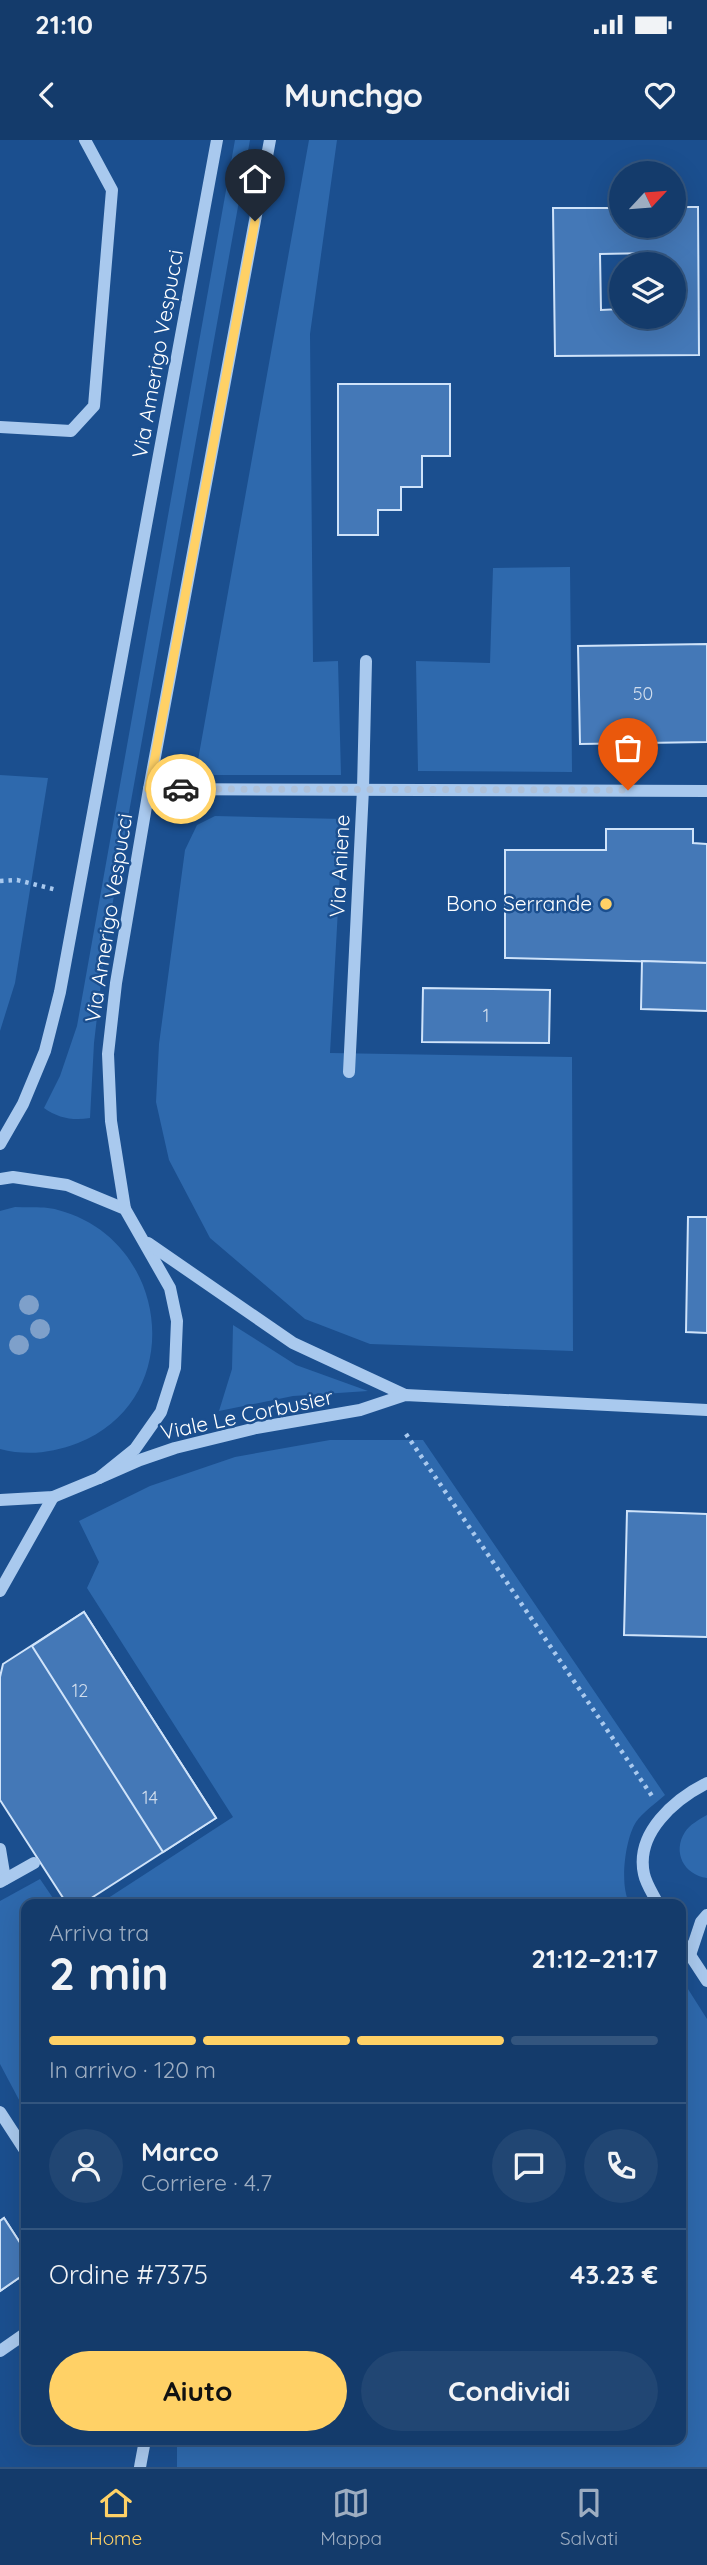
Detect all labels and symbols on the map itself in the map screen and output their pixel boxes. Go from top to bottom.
pin [225,149,285,221]
north arrow [609,161,686,238]
street label: Via Amerigo Vespucci [126,248,188,460]
house number: 50 [633,682,653,705]
pin [598,718,658,790]
courier [146,754,216,824]
street label: Via Amerigo Vespucci [79,811,137,1024]
street label: Via Aniene [323,814,355,918]
place label: Bono Serrande [446,890,592,916]
marker: Bono Serrande [598,896,614,912]
house number: 1 [483,1004,489,1027]
street label: Viale Le Corbusier [158,1383,335,1445]
house number: 12 [72,1679,88,1702]
house number: 14 [142,1786,158,1809]

